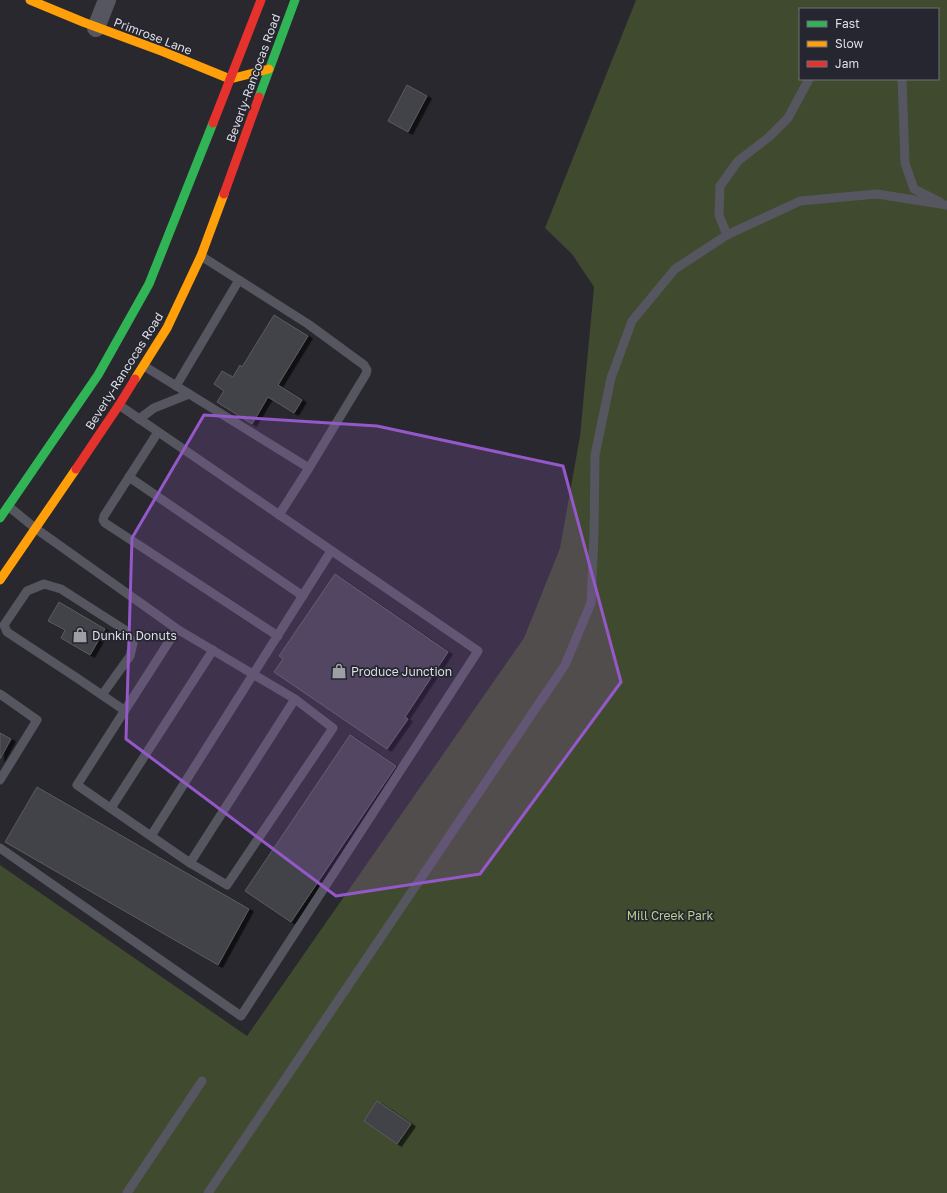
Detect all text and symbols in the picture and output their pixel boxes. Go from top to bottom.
legend [799,8,939,80]
street label: Beverly-Rancocas Road [223,12,283,144]
street label: Primrose Lane [112,14,194,58]
text: Fast [835,16,860,31]
text: Slow [835,36,863,51]
text: Jam [835,56,859,71]
street label: Beverly-Rancocas Road [82,310,166,432]
shop icon: Dunkin Donuts [71,626,89,644]
place label: Dunkin Donuts [92,628,177,643]
shop icon: Produce Junction [330,662,348,680]
place label: Produce Junction [351,664,452,679]
park label: Mill Creek Park [627,908,714,923]

